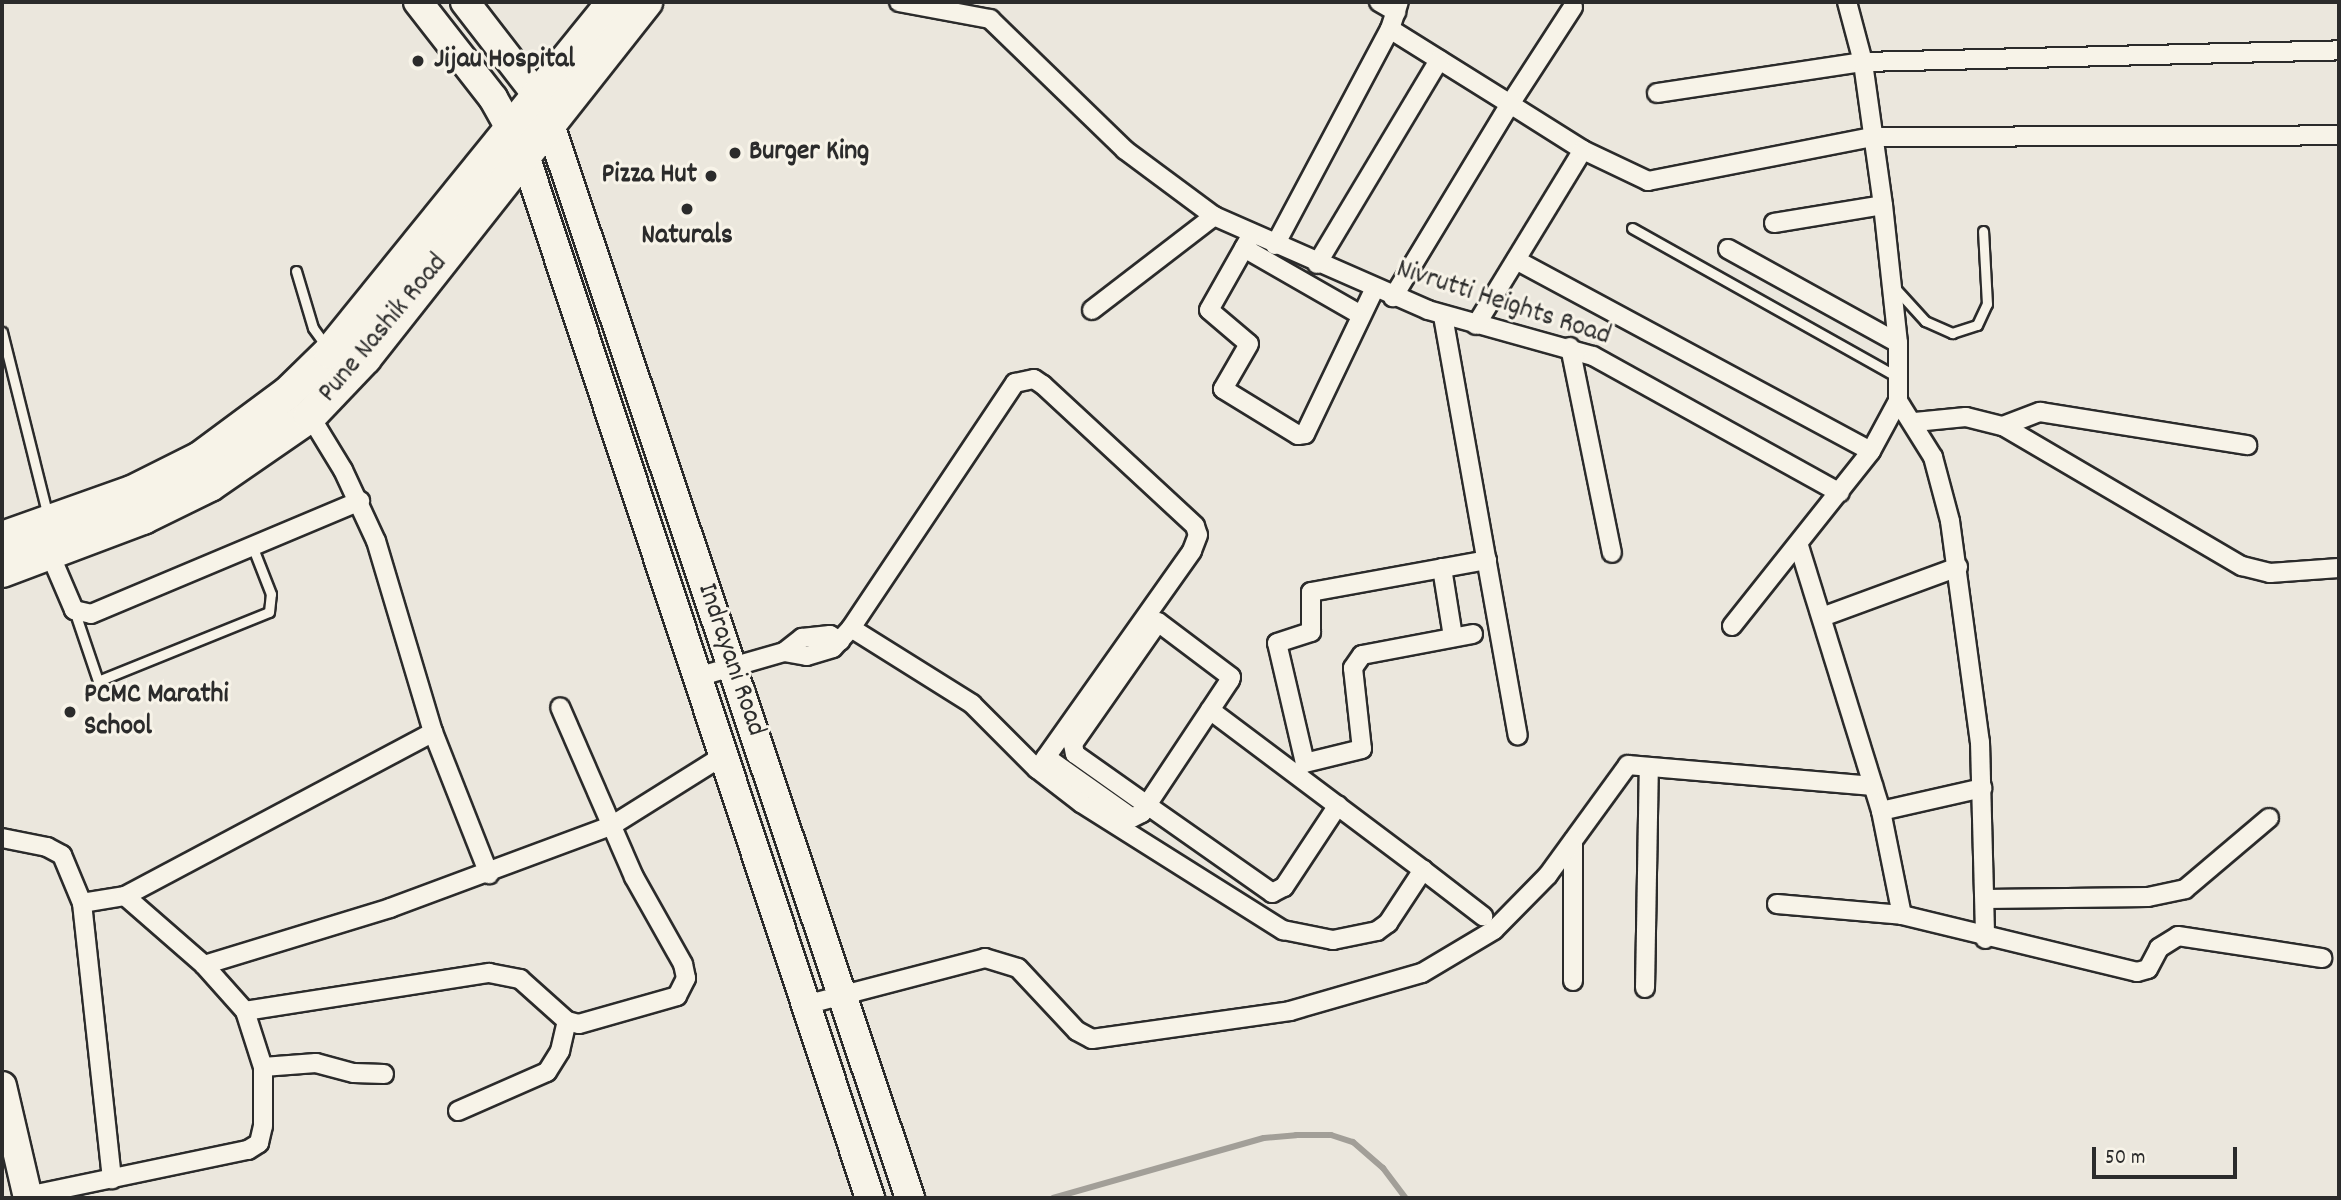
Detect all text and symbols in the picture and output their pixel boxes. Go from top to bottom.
place label: Jijau Hospital [434,44,575,78]
marker: Jijau Hospital [408,51,428,71]
place label: Burger King [749,136,869,170]
marker: Burger King [727,145,743,161]
place label: Pizza Hut [602,159,697,193]
marker: Pizza Hut [703,168,719,184]
marker: Naturals [679,201,695,217]
place label: Naturals [641,220,733,254]
street label: Pune Nashik Road [312,248,456,410]
street label: Nivrutti Heights Road [1392,254,1614,354]
street label: Indrayani Road [688,579,772,741]
place label: PCMC Marathi School [84,679,229,745]
marker: PCMC Marathi School [62,704,78,720]
scale bar [2096,1134,2241,1178]
text: 50 m [2105,1144,2145,1174]

